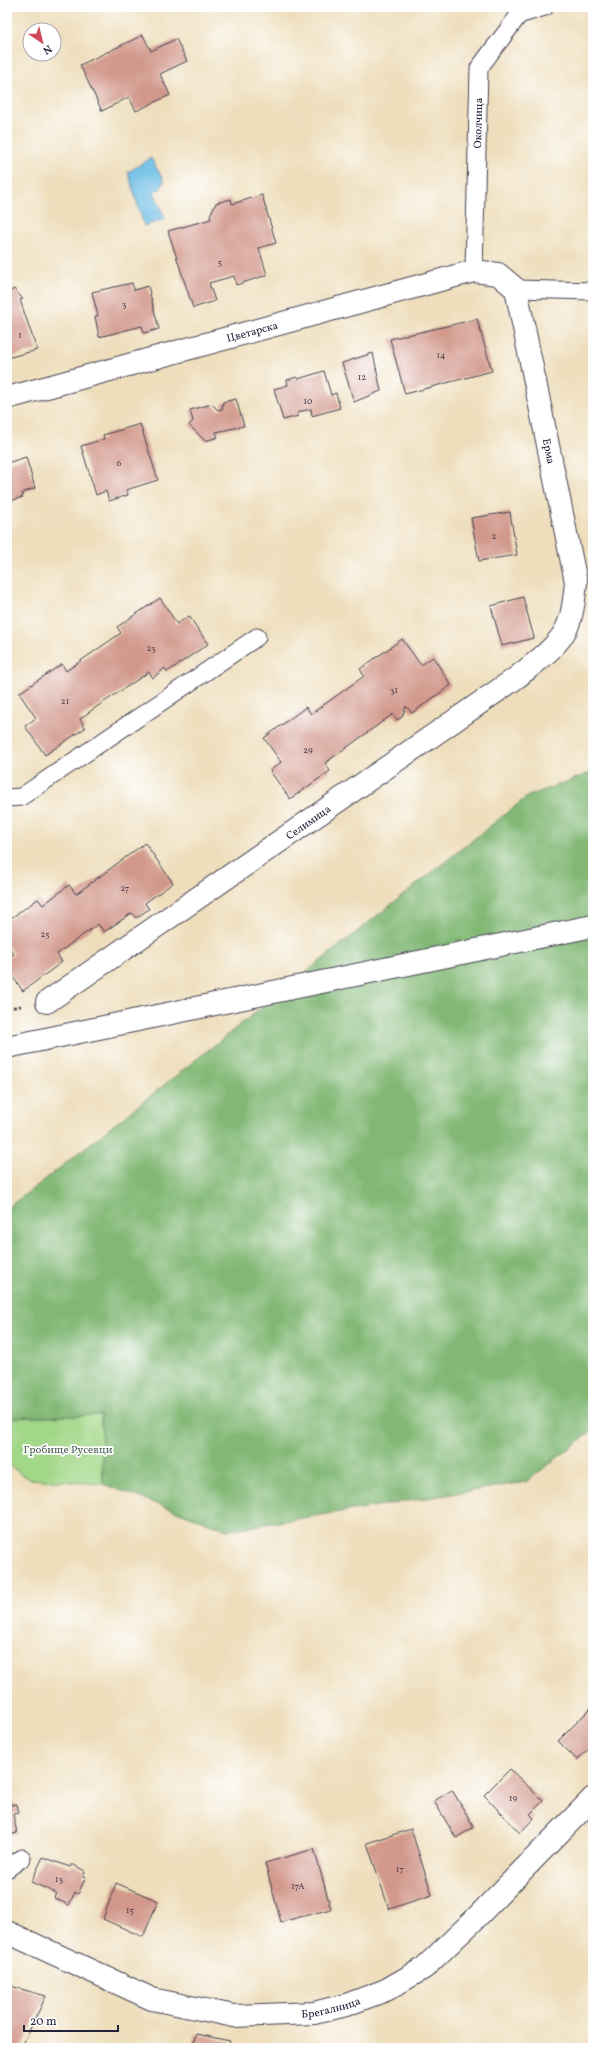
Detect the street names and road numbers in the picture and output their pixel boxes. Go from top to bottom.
street label: Околчица [471,97,487,149]
street label: Цветарска [225,319,280,347]
street label: Ерма [538,437,558,466]
street label: Селимица [283,802,335,844]
street label: Брегалница [301,1994,363,2022]

